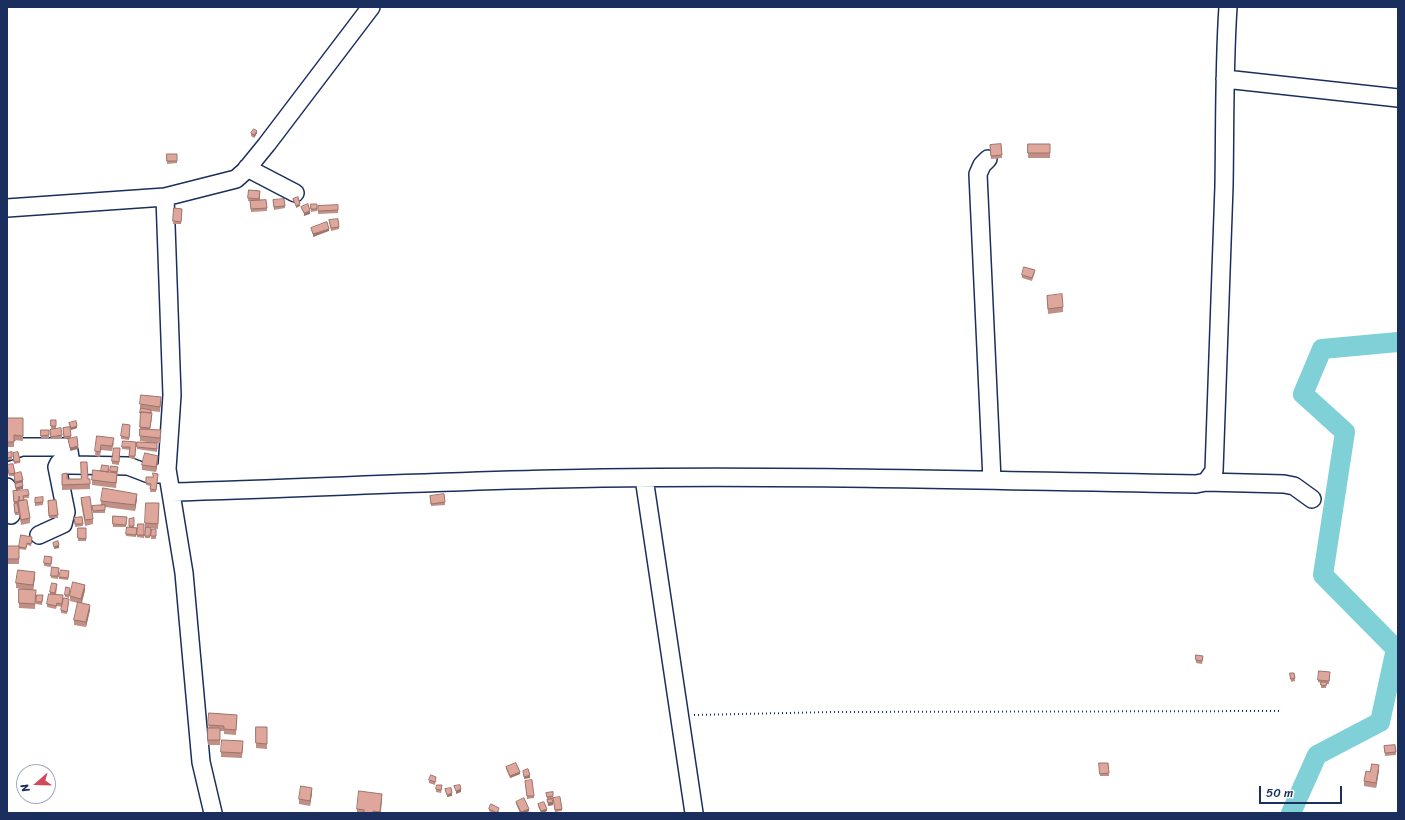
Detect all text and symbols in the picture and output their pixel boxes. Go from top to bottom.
north arrow [16,764,56,804]
scale bar [1261,778,1344,804]
text: N [15,781,35,795]
text: 50 m [1266,782,1293,804]

